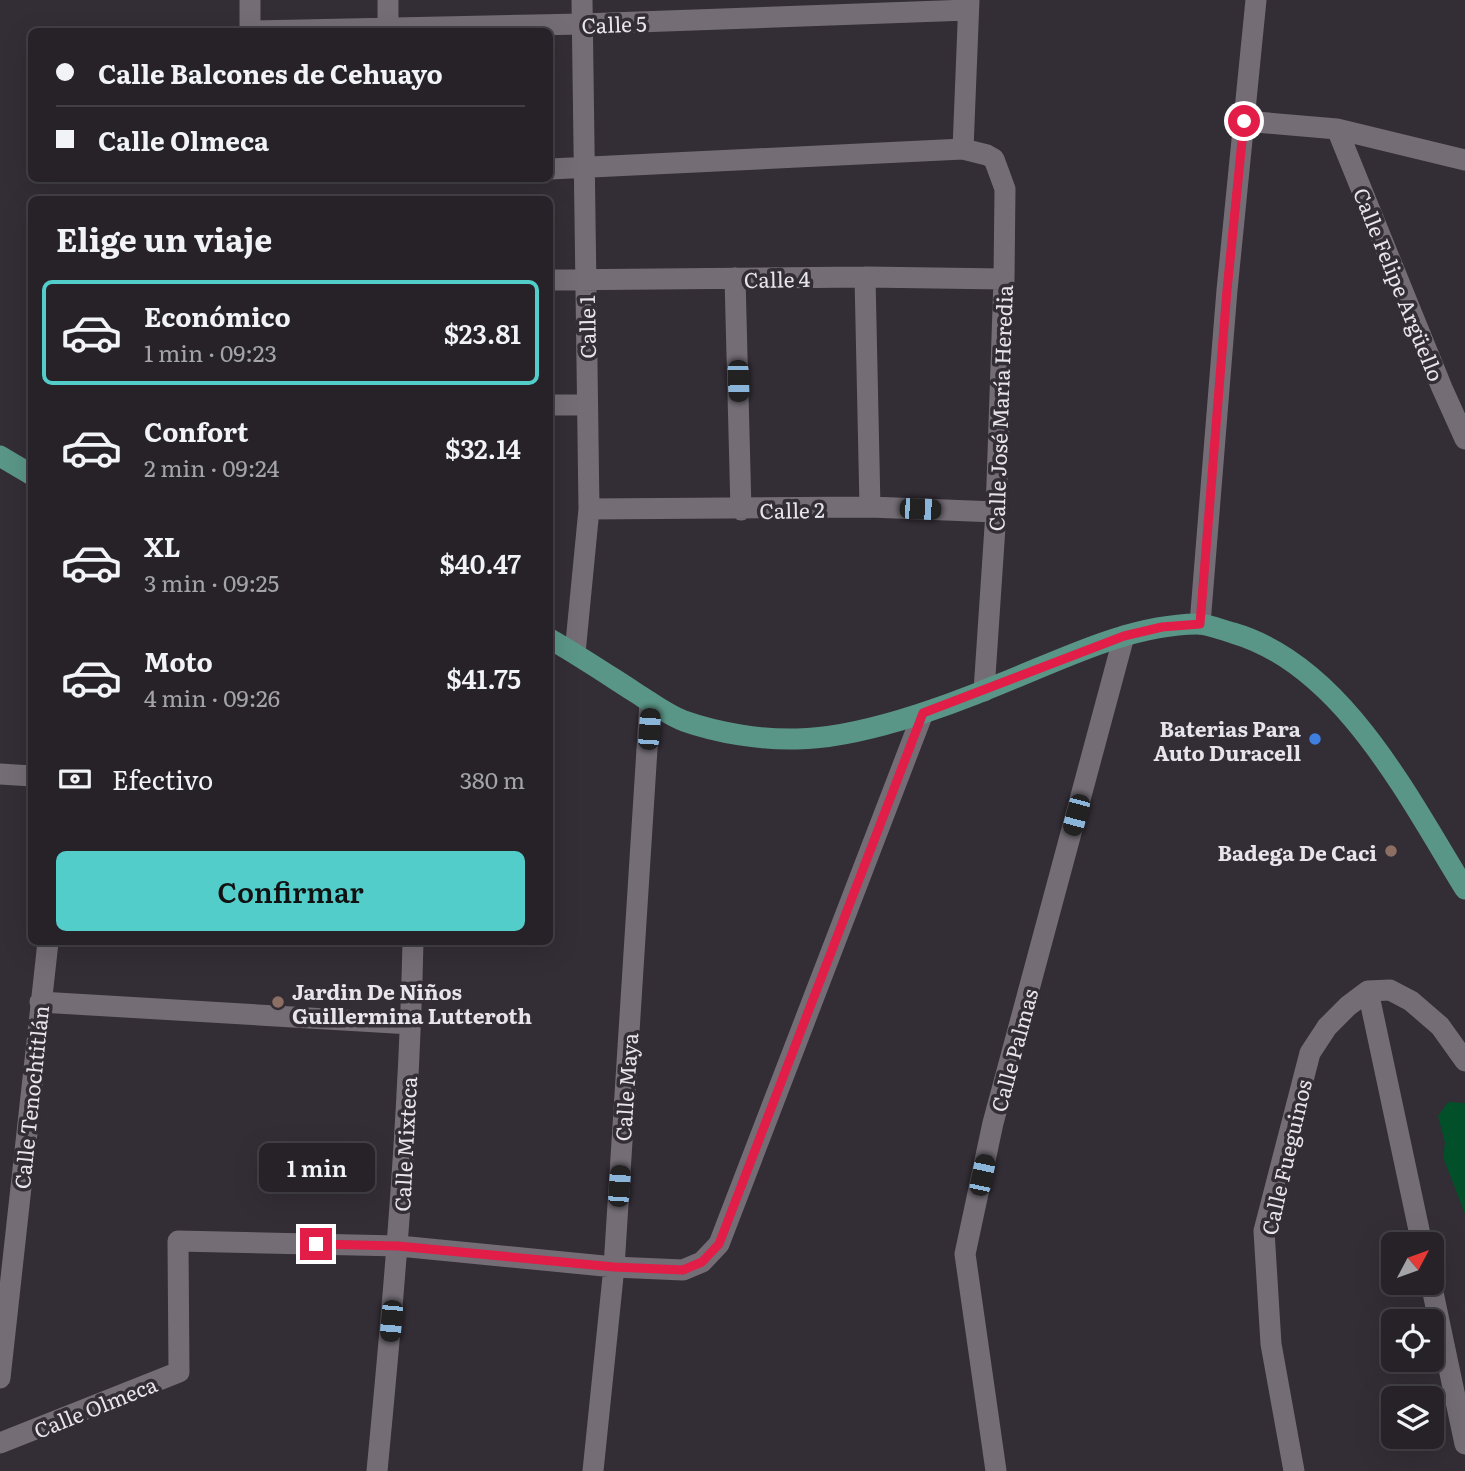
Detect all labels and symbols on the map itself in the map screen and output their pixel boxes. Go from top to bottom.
street label: Calle 5 [581,6,647,40]
route start [1228,105,1260,137]
street label: Calle Felipe Argüello [1347,183,1453,385]
street label: Calle 4 [744,262,811,294]
street label: Calle José María Heredia [979,284,1019,532]
street label: Calle 1 [570,295,602,359]
car [727,360,750,402]
street label: Calle 2 [759,493,825,525]
car [899,498,942,520]
car [638,707,661,751]
place label: Baterias Para Auto Duracell [1154,712,1302,767]
marker: Baterias Para Auto Duracell [1307,731,1323,747]
car [1061,792,1092,838]
place label: Badega De Caci [1218,836,1377,867]
marker: Badega De Caci [1383,843,1399,859]
place label: Jardin De Niños Guillermina Lutteroth [292,975,532,1030]
street label: Calle Palmas [982,985,1044,1115]
marker: Jardin De Niños Guillermina Lutteroth [270,994,286,1010]
street label: Calle Tenochtitlán [5,1004,55,1190]
street label: Calle Maya [606,1031,644,1142]
street label: Calle Mixteca [385,1075,423,1212]
street label: Calle Fueguinos [1252,1076,1318,1238]
callout: 1 min [258,1142,374,1192]
car [968,1152,997,1198]
car [608,1164,631,1208]
route end [300,1228,332,1260]
north arrow [1381,1232,1444,1295]
car [379,1299,404,1343]
street label: Calle Olmeca [29,1367,162,1445]

